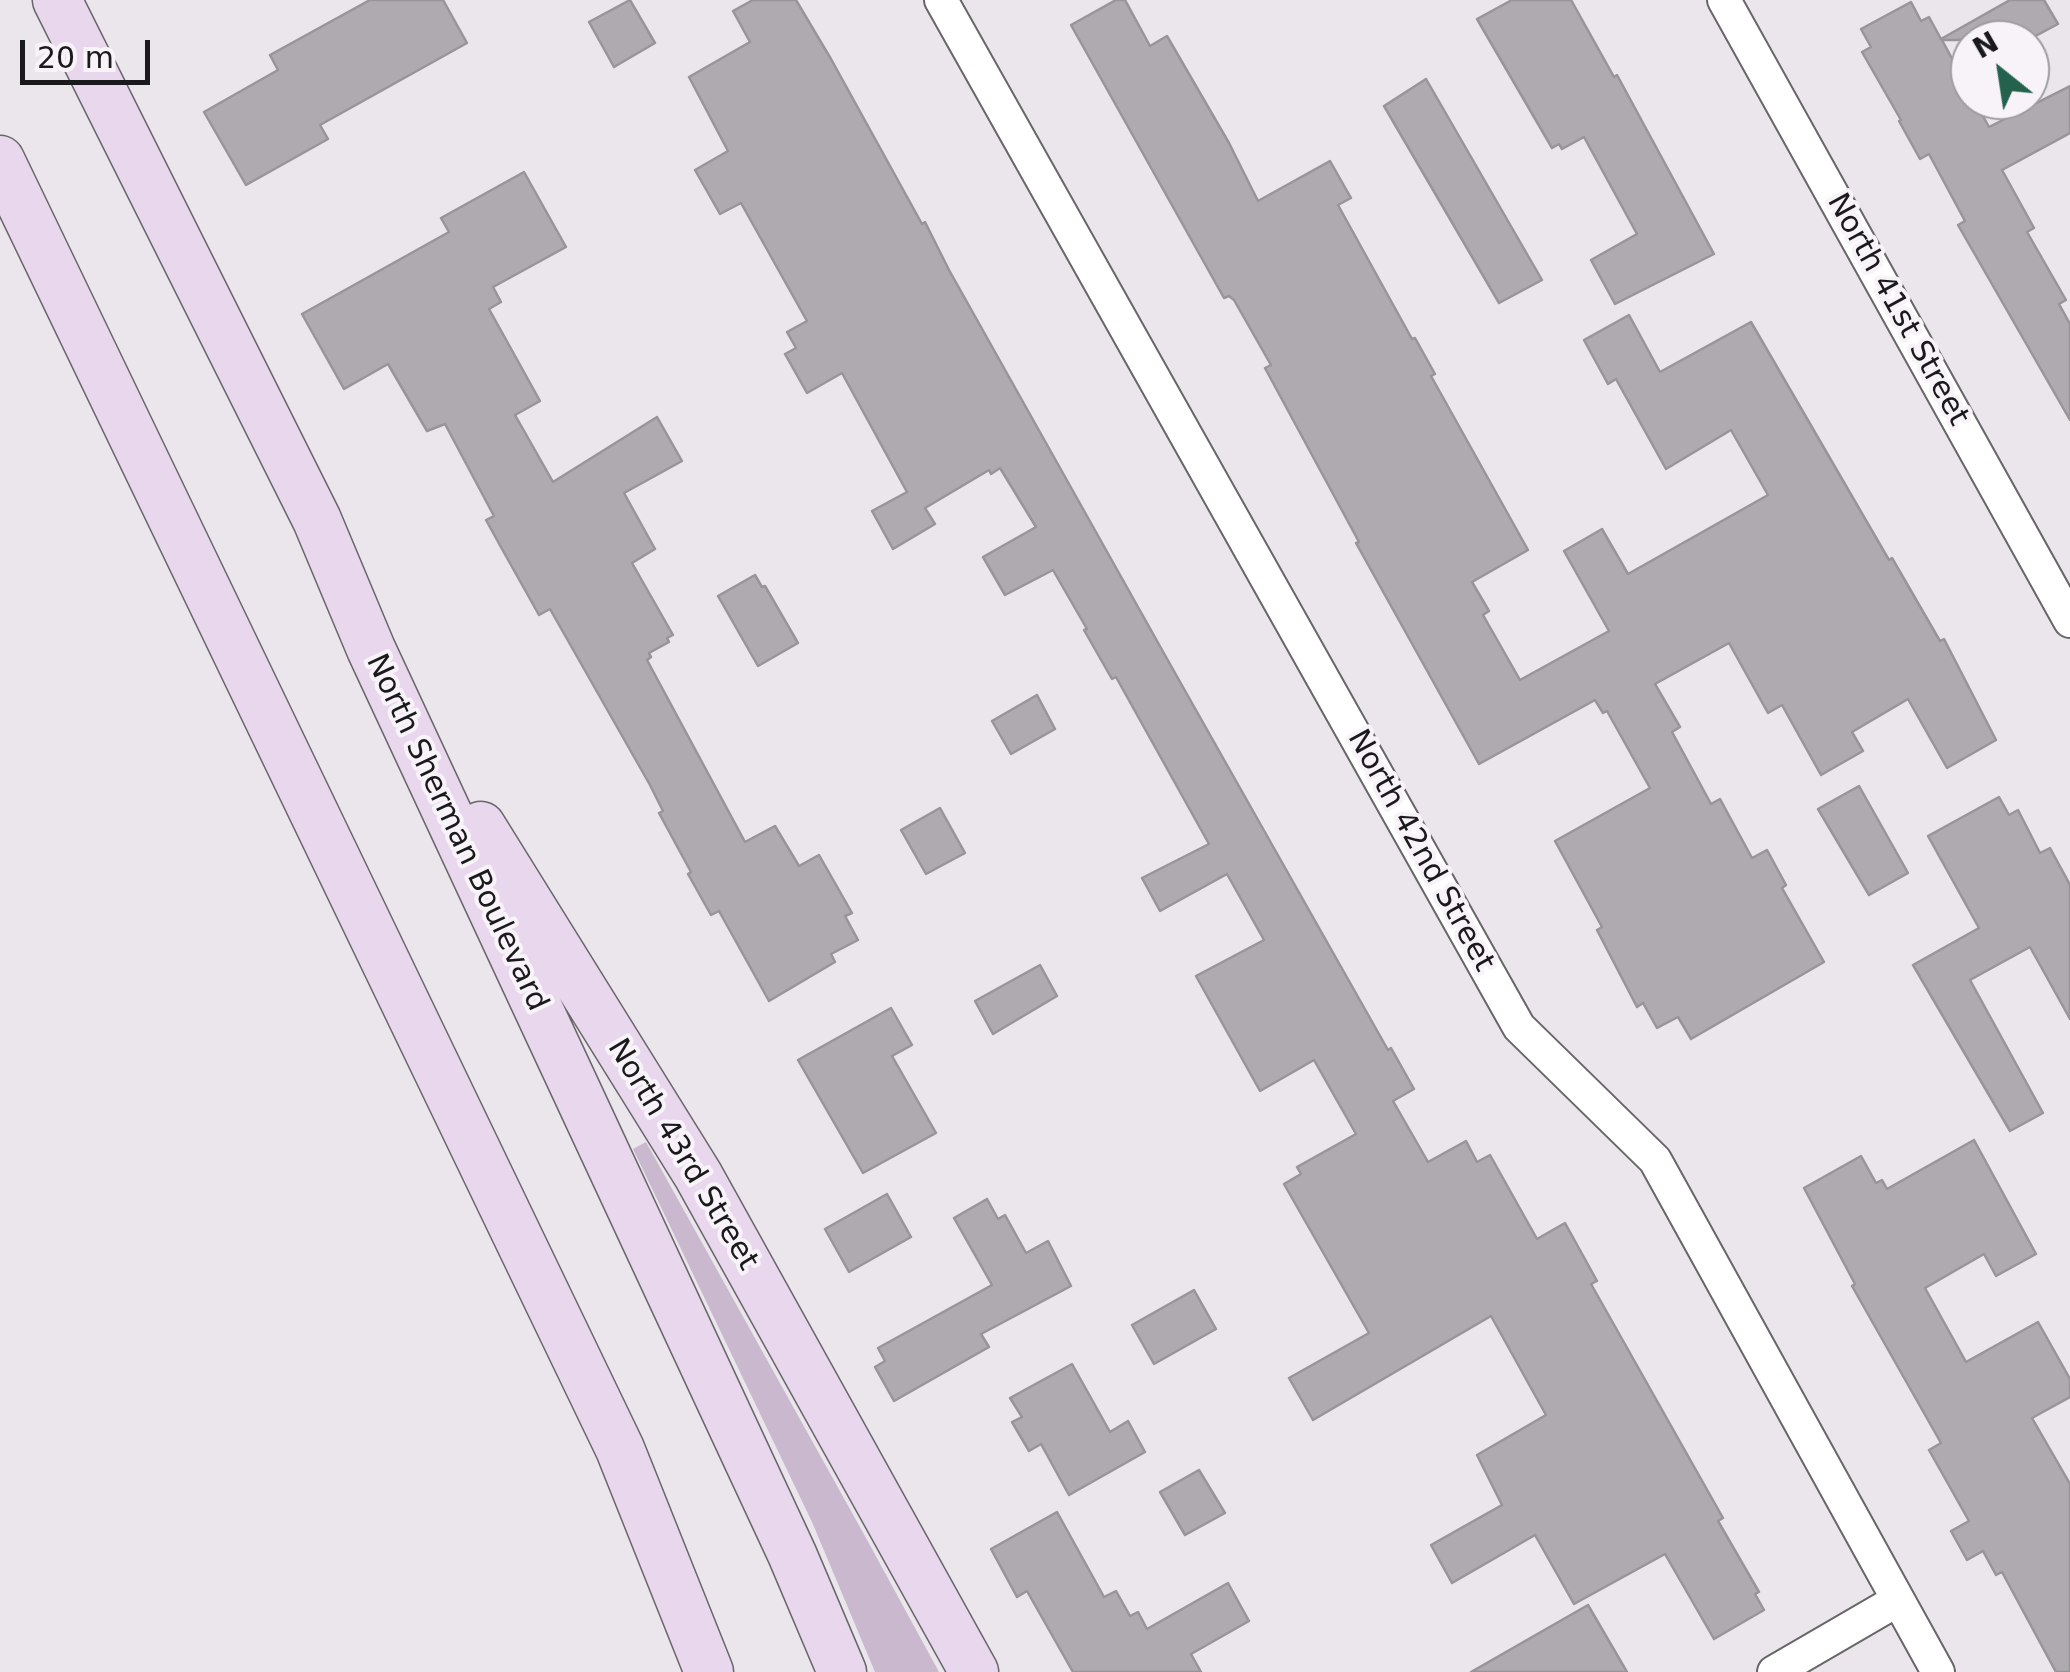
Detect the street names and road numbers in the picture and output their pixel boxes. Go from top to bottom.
street label: North 41st Street [1818,188,1976,432]
street label: North Sherman Boulevard [357,649,555,1017]
street label: North 42nd Street [1339,724,1501,978]
street label: North 43rd Street [599,1033,765,1277]

